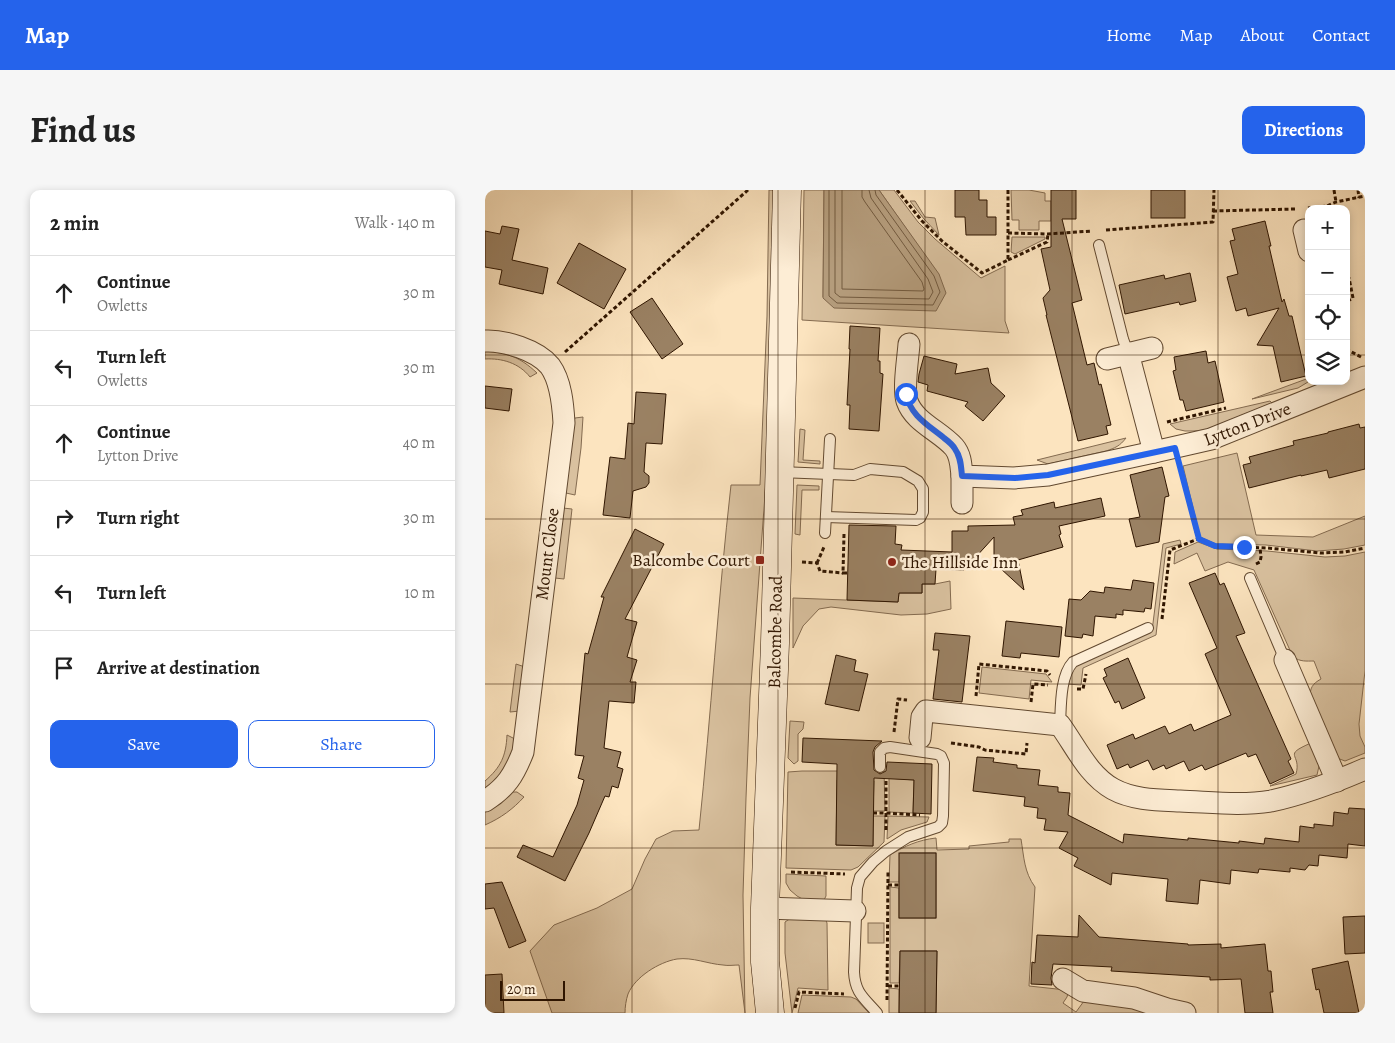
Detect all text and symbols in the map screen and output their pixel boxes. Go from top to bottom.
text: Map [25,19,69,51]
text: Home [1106,23,1151,47]
text: Map [1179,23,1212,47]
text: About [1240,23,1284,47]
text: Contact [1312,23,1370,47]
text: Find us [30,106,136,154]
button: Directions [1242,106,1365,154]
map controls [1305,205,1350,385]
button: + [1305,205,1350,250]
text: 2 min [50,209,99,237]
text: Walk · 140 m [355,212,435,234]
button: − [1305,250,1350,295]
text: Continue [97,269,171,295]
icon: ahead [50,279,78,307]
text: 30 m [403,282,435,304]
text: Owletts [97,295,148,317]
button: locate [1305,295,1350,340]
button: layers [1305,340,1350,385]
text: Turn left [97,344,166,370]
icon: left [50,354,78,382]
text: 30 m [403,357,435,379]
text: Owletts [97,370,148,392]
route start [895,383,918,406]
street label: Lytton Drive [1200,396,1294,452]
text: Continue [97,419,171,445]
icon: ahead [50,429,78,457]
text: 40 m [403,432,435,454]
text: Lytton Drive [97,445,178,467]
icon: right [50,504,78,532]
text: Turn right [97,505,179,531]
street label: Mount Close [529,506,565,602]
text: 30 m [403,507,435,529]
route end [1233,536,1256,559]
place label: Balcombe Court [632,548,750,572]
place label: The Hillside Inn [902,550,1018,574]
marker: Balcombe Court [754,554,766,566]
marker: The Hillside Inn [886,556,898,568]
street label: Balcombe Road [762,575,788,689]
icon: left [50,579,78,607]
text: Turn left [97,580,166,606]
text: 10 m [405,582,435,604]
icon: arrive [50,654,78,682]
text: Arrive at destination [97,655,260,681]
button: Save [50,720,238,768]
button: Share [248,720,435,768]
scale bar [500,978,565,1001]
text: 20 m [507,980,536,999]

